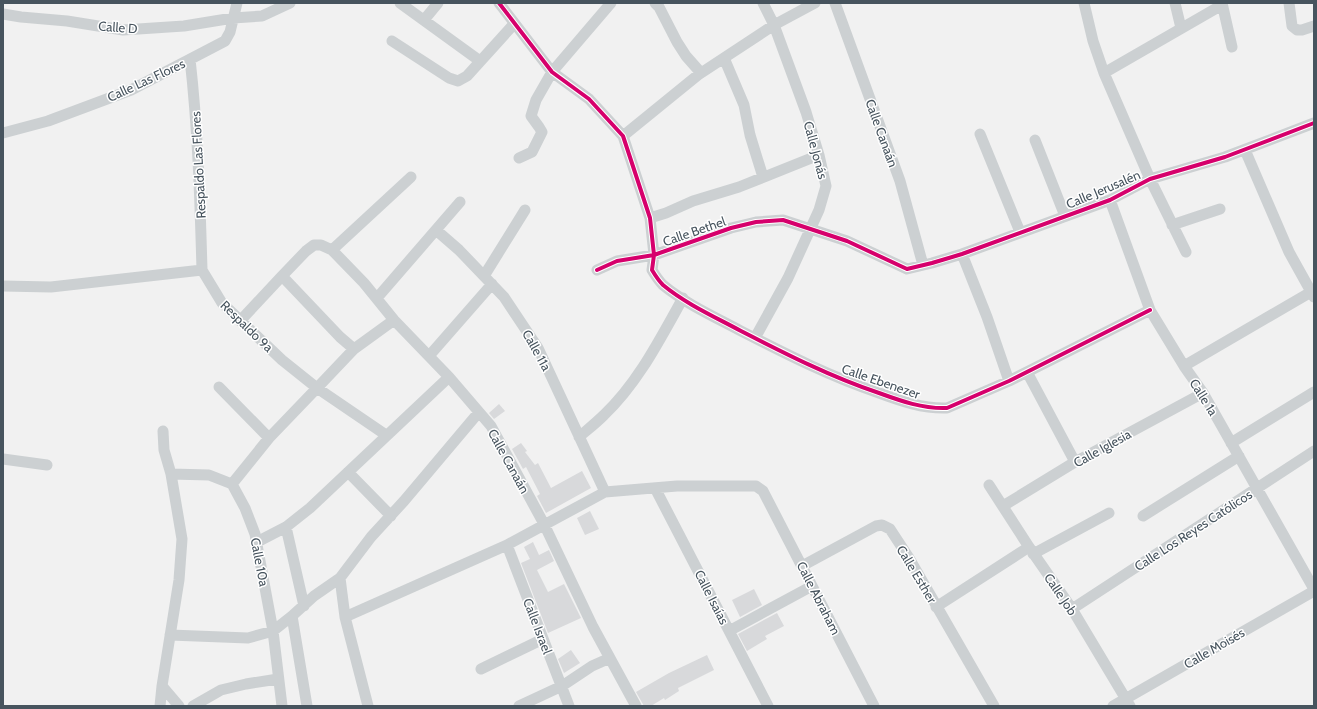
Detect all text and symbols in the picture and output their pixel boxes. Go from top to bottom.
street label: Calle D [98,18,138,36]
street label: Calle Las Flores [105,55,188,105]
street label: Calle Canaán [862,97,902,169]
street label: Respaldo Las Flores [187,110,209,219]
street label: Calle Jonás [801,119,832,181]
street label: Calle Jerusalén [1063,166,1143,212]
street label: Calle Bethel [660,213,728,249]
street label: Respaldo 9a [217,297,277,356]
street label: Calle 11a [519,327,555,374]
street label: Calle Ebenezer [840,360,923,402]
street label: Calle 1a [1187,376,1222,419]
street label: Calle Iglesia [1070,425,1134,470]
street label: Calle Canaán [485,426,533,496]
street label: Calle Los Reyes Católicos [1131,486,1255,574]
street label: Calle 10a [247,536,273,589]
street label: Calle Esther [894,542,941,607]
street label: Calle Abraham [794,559,844,637]
street label: Calle Isaías [691,567,733,628]
street label: Calle Job [1041,570,1081,618]
street label: Calle Israel [520,596,556,656]
street label: Calle Moisés [1181,624,1248,672]

